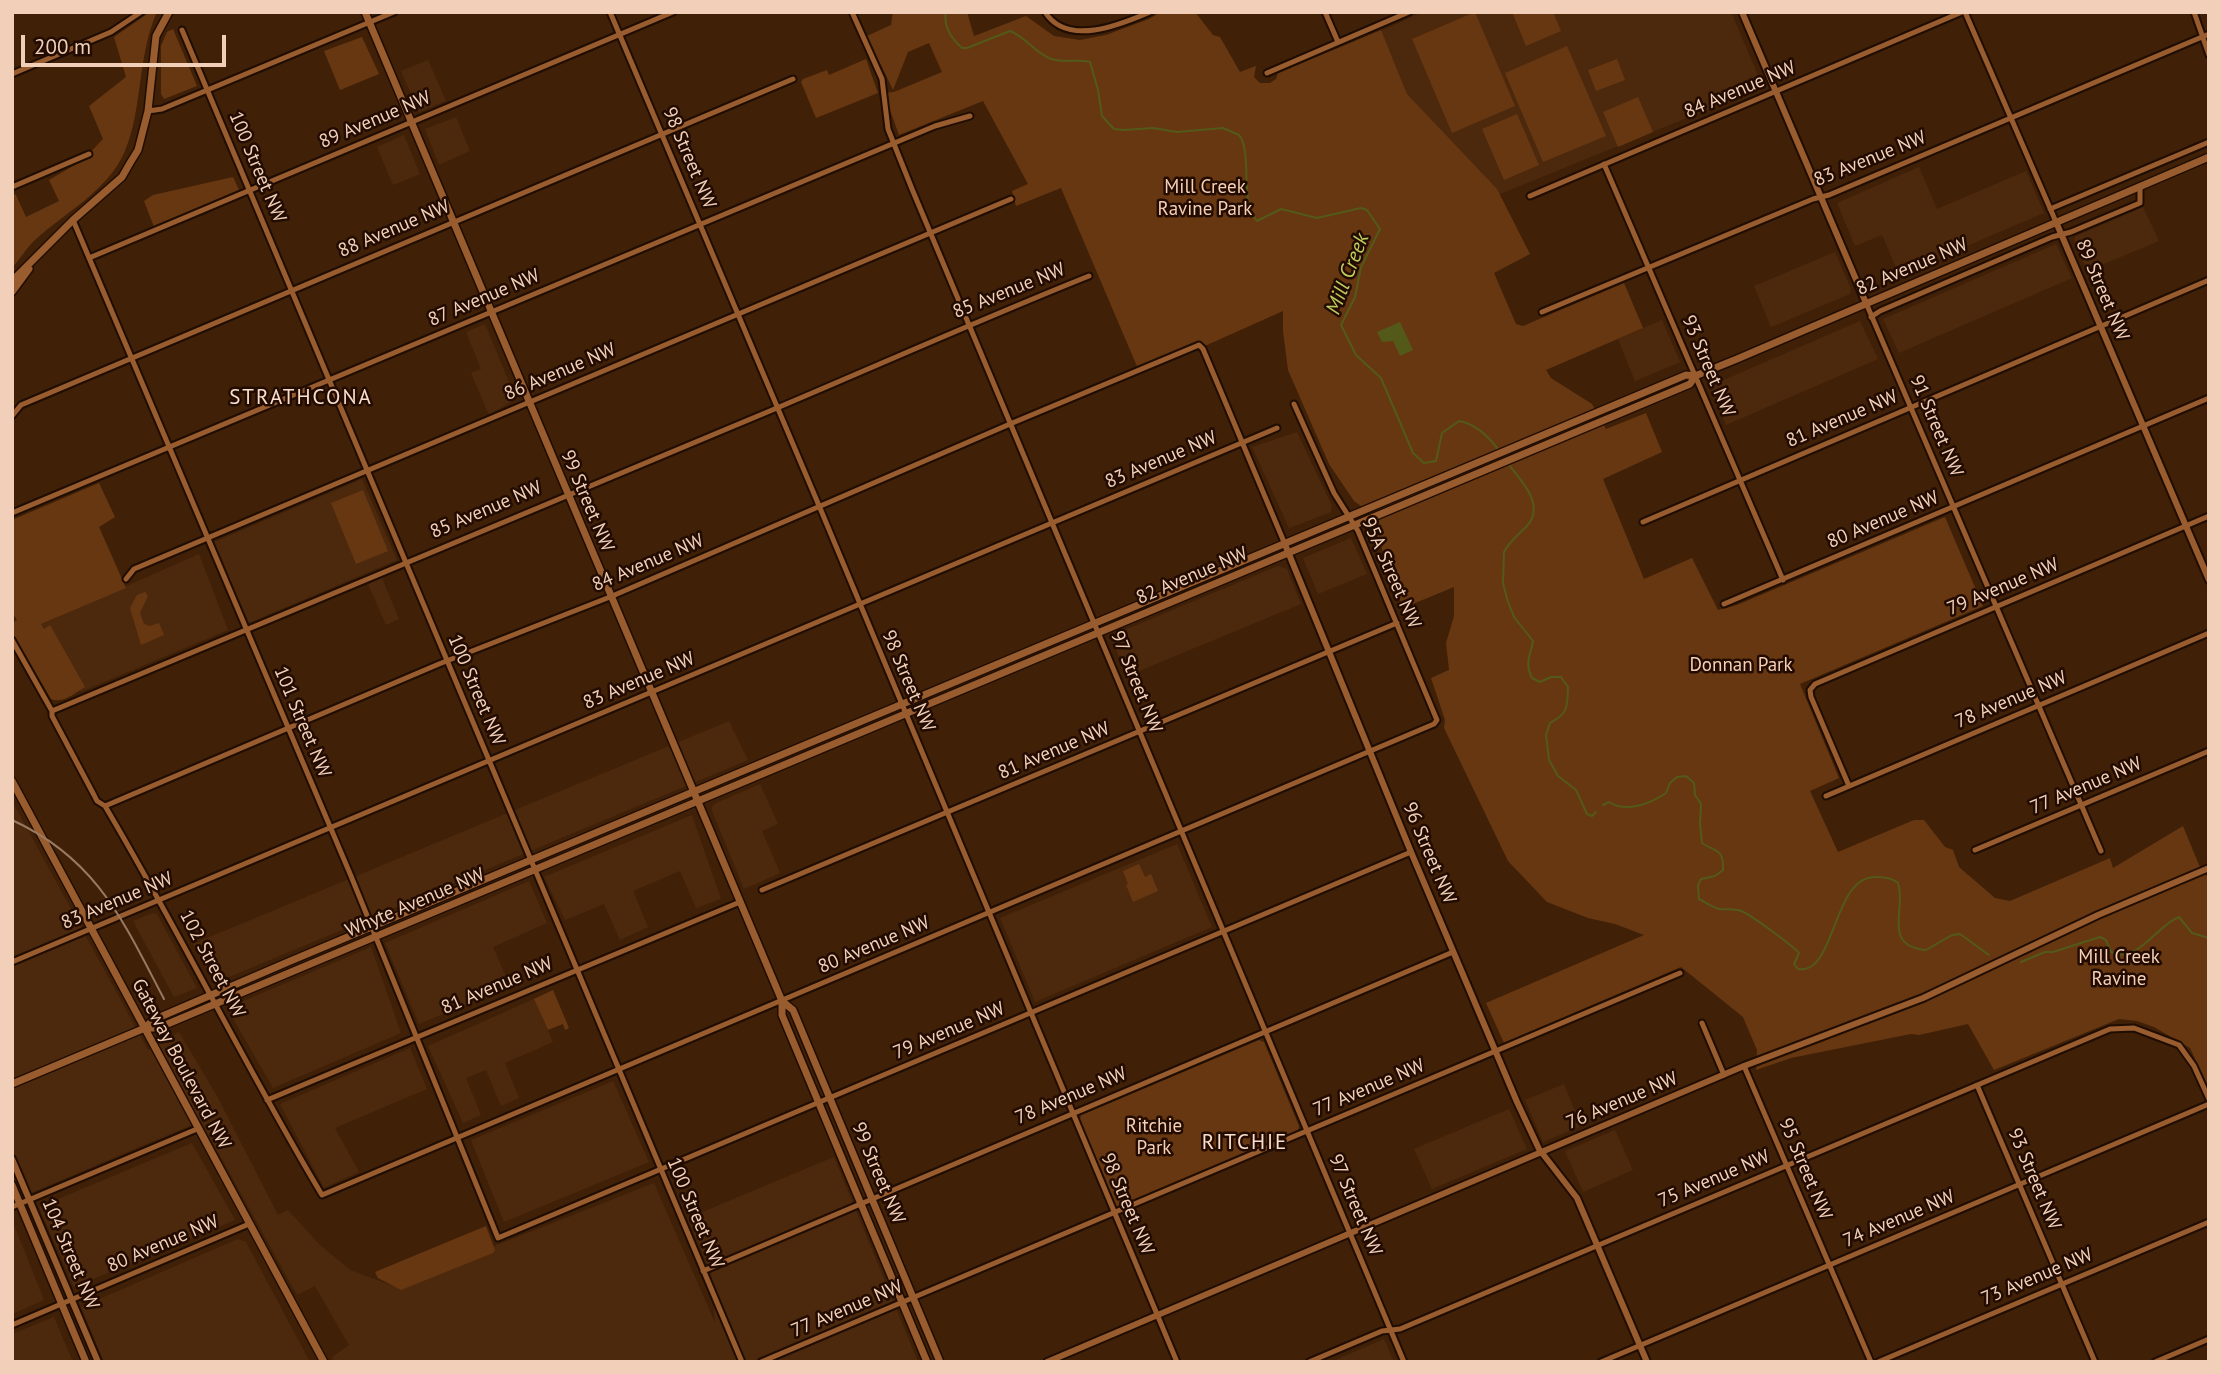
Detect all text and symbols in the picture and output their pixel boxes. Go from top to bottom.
scale bar [24,21,229,65]
text: 200 m [34,33,91,60]
street label: 84 Avenue NW [1681,56,1799,124]
street label: 89 Avenue NW [316,86,434,154]
street label: 98 Street NW [657,104,721,212]
street label: 100 Street NW [223,108,291,226]
street label: 83 Avenue NW [1811,126,1929,192]
park label: Mill Creek Ravine Park [1158,177,1252,221]
street label: 88 Avenue NW [335,195,453,263]
water label: Mill Creek [1321,230,1375,318]
street label: 82 Avenue NW [1853,233,1971,301]
street label: 89 Street NW [2070,236,2134,344]
street label: 85 Avenue NW [950,258,1068,324]
street label: 87 Avenue NW [425,264,543,332]
street label: 93 Street NW [1676,312,1740,420]
street label: 86 Avenue NW [501,338,619,406]
street label: 91 Street NW [1904,372,1968,480]
district label: STRATHCONA [230,385,372,411]
street label: 81 Avenue NW [1783,385,1901,453]
street label: 83 Avenue NW [1102,426,1220,494]
street label: 99 Street NW [555,447,619,555]
street label: 85 Avenue NW [427,476,545,544]
street label: 80 Avenue NW [1824,486,1942,554]
street label: 95A Street NW [1356,514,1426,632]
street label: 84 Avenue NW [589,529,707,597]
street label: 82 Avenue NW [1133,542,1251,610]
street label: 79 Avenue NW [1944,553,2062,621]
street label: 98 Street NW [876,627,940,735]
street label: 97 Street NW [1105,628,1167,736]
street label: 100 Street NW [442,631,510,749]
street label: 83 Avenue NW [580,647,698,715]
park label: Donnan Park [1689,655,1793,677]
street label: 101 Street NW [268,663,336,781]
street label: 78 Avenue NW [1952,666,2070,734]
street label: 81 Avenue NW [995,717,1113,785]
street label: 77 Avenue NW [2027,752,2145,820]
street label: 96 Street NW [1397,799,1461,907]
street label: Whyte Avenue NW [342,863,488,943]
street label: 83 Avenue NW [58,867,176,935]
street label: 102 Street NW [174,906,250,1022]
street label: 80 Avenue NW [815,911,933,979]
park label: Mill Creek Ravine [2078,947,2160,991]
street label: 81 Avenue NW [438,952,556,1020]
street label: Gateway Boulevard NW [127,975,235,1153]
street label: 79 Avenue NW [890,997,1008,1065]
street label: 77 Avenue NW [1310,1054,1428,1122]
street label: 78 Avenue NW [1012,1062,1130,1130]
street label: 76 Avenue NW [1563,1067,1681,1135]
street label: 95 Street NW [1773,1115,1837,1223]
park label: Ritchie Park [1126,1116,1182,1160]
street label: 99 Street NW [846,1119,910,1227]
street label: 93 Street NW [2002,1125,2066,1233]
district label: RITCHIE [1203,1130,1287,1156]
street label: 75 Avenue NW [1655,1145,1773,1213]
street label: 98 Street NW [1095,1150,1159,1258]
street label: 97 Street NW [1323,1151,1387,1259]
street label: 100 Street NW [661,1154,729,1272]
street label: 74 Avenue NW [1840,1185,1958,1253]
street label: 104 Street NW [36,1195,104,1313]
street label: 80 Avenue NW [104,1210,222,1278]
street label: 73 Avenue NW [1978,1243,2096,1311]
street label: 77 Avenue NW [788,1275,906,1343]

